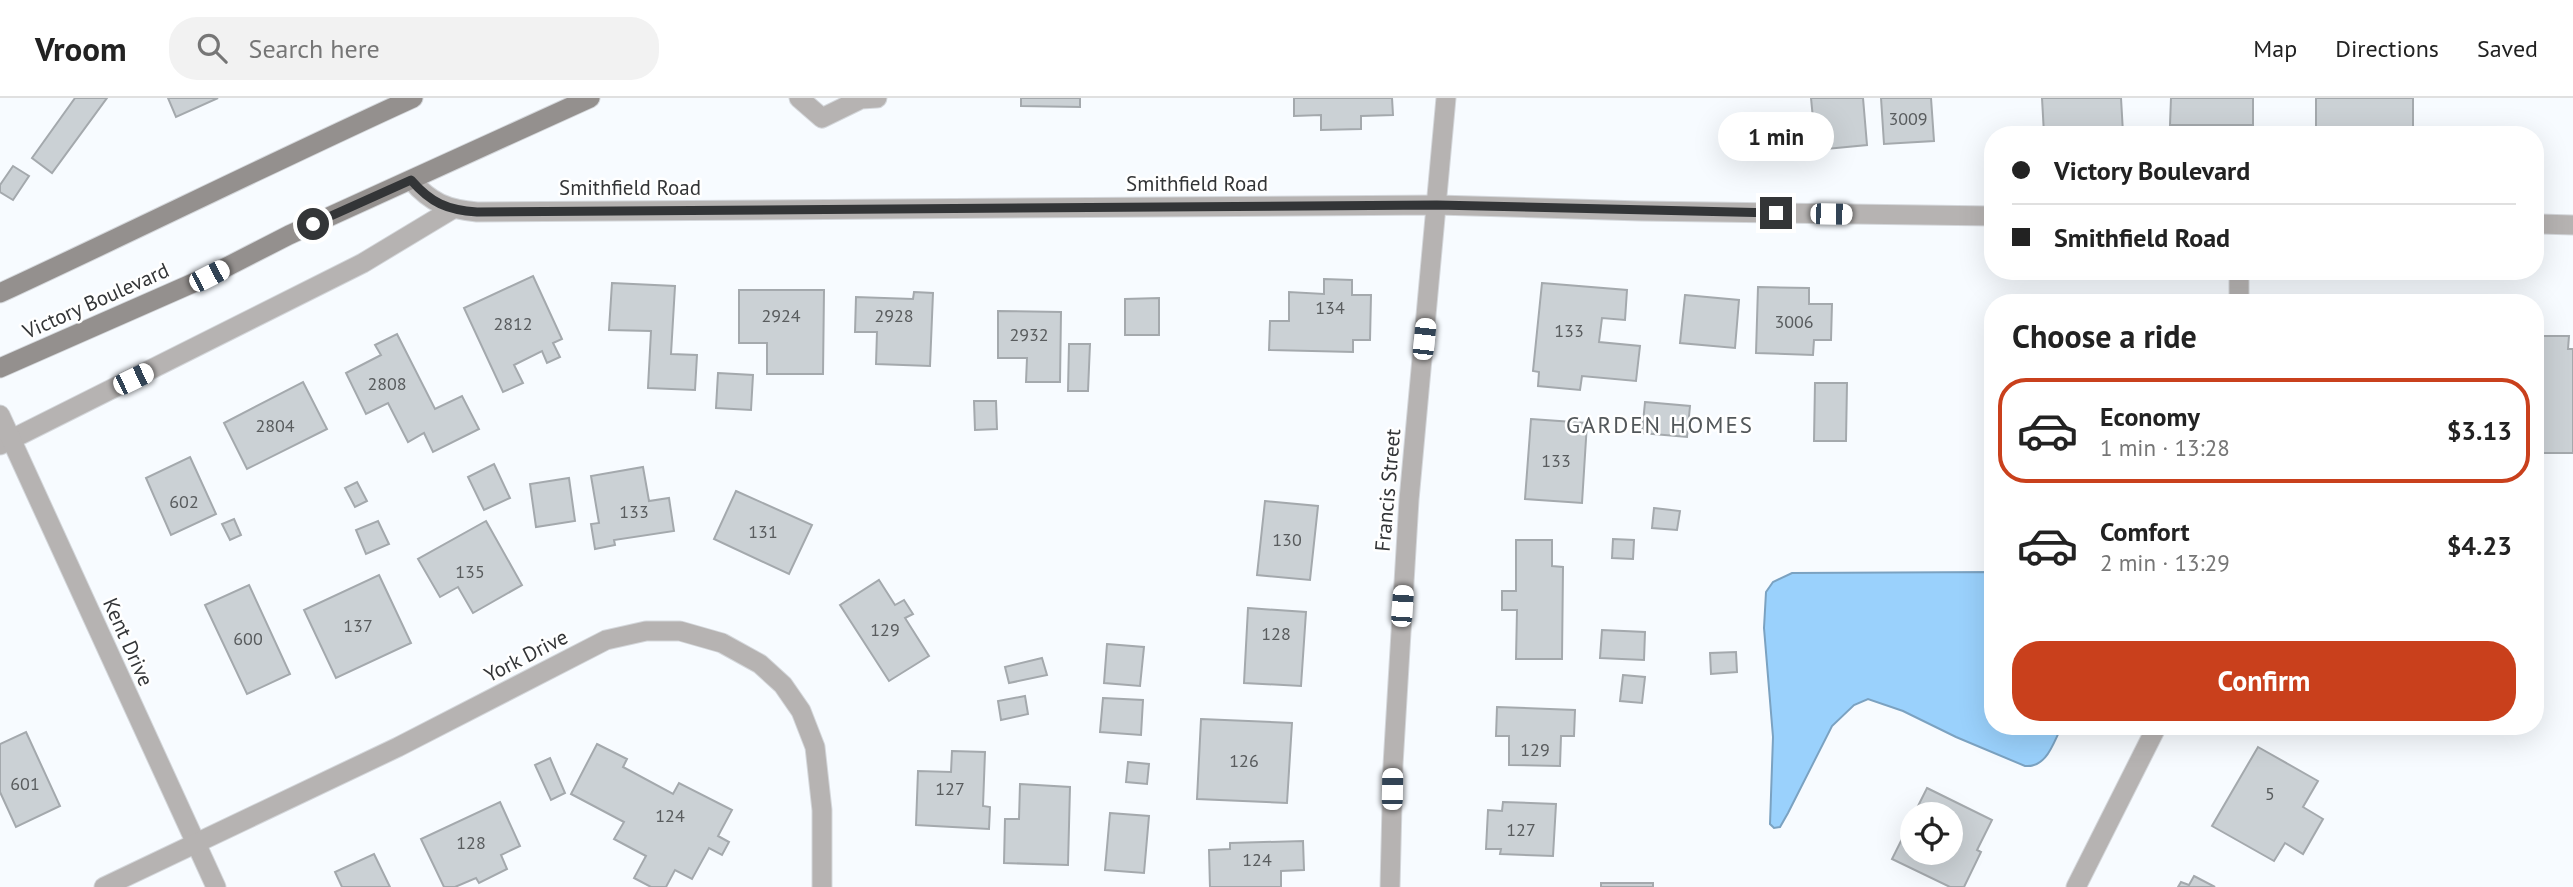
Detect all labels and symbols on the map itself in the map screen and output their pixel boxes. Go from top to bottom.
house number: 3009 [1888,107,1928,130]
callout: 1 min [1718,111,1834,160]
street label: Smithfield Road [1126,170,1268,197]
street label: Smithfield Road [559,174,701,201]
route end [1760,197,1792,229]
car [1810,203,1853,225]
route start [297,208,329,240]
street label: Victory Boulevard [18,256,173,345]
car [186,257,233,295]
house number: 134 [1315,296,1345,319]
house number: 2924 [761,304,801,327]
house number: 2928 [874,304,914,327]
house number: 3006 [1774,310,1814,333]
house number: 2812 [493,312,533,335]
car [1412,317,1437,361]
house number: 133 [1554,319,1584,342]
house number: 2932 [1009,323,1049,346]
car [110,360,157,398]
house number: 2808 [367,372,407,395]
district label: GARDEN HOMES [1566,410,1754,439]
house number: 2804 [255,414,295,437]
street label: Francis Street [1369,427,1406,552]
house number: 133 [1541,449,1571,472]
house number: 602 [169,490,199,513]
house number: 133 [619,500,649,523]
house number: 131 [748,520,778,543]
house number: 130 [1272,528,1302,551]
house number: 135 [455,560,485,583]
car [1391,584,1414,628]
street label: Kent Drive [97,593,160,690]
house number: 137 [343,614,373,637]
house number: 129 [870,618,900,641]
house number: 128 [1261,622,1291,645]
street label: York Drive [479,623,572,688]
house number: 600 [233,627,263,650]
house number: 129 [1520,738,1550,761]
house number: 126 [1229,749,1259,772]
car [1382,768,1403,810]
house number: 601 [10,772,40,795]
house number: 127 [935,777,965,800]
house number: 5 [2265,782,2275,805]
house number: 124 [655,804,685,827]
house number: 127 [1506,818,1536,841]
house number: 128 [456,831,486,854]
house number: 124 [1242,848,1272,871]

